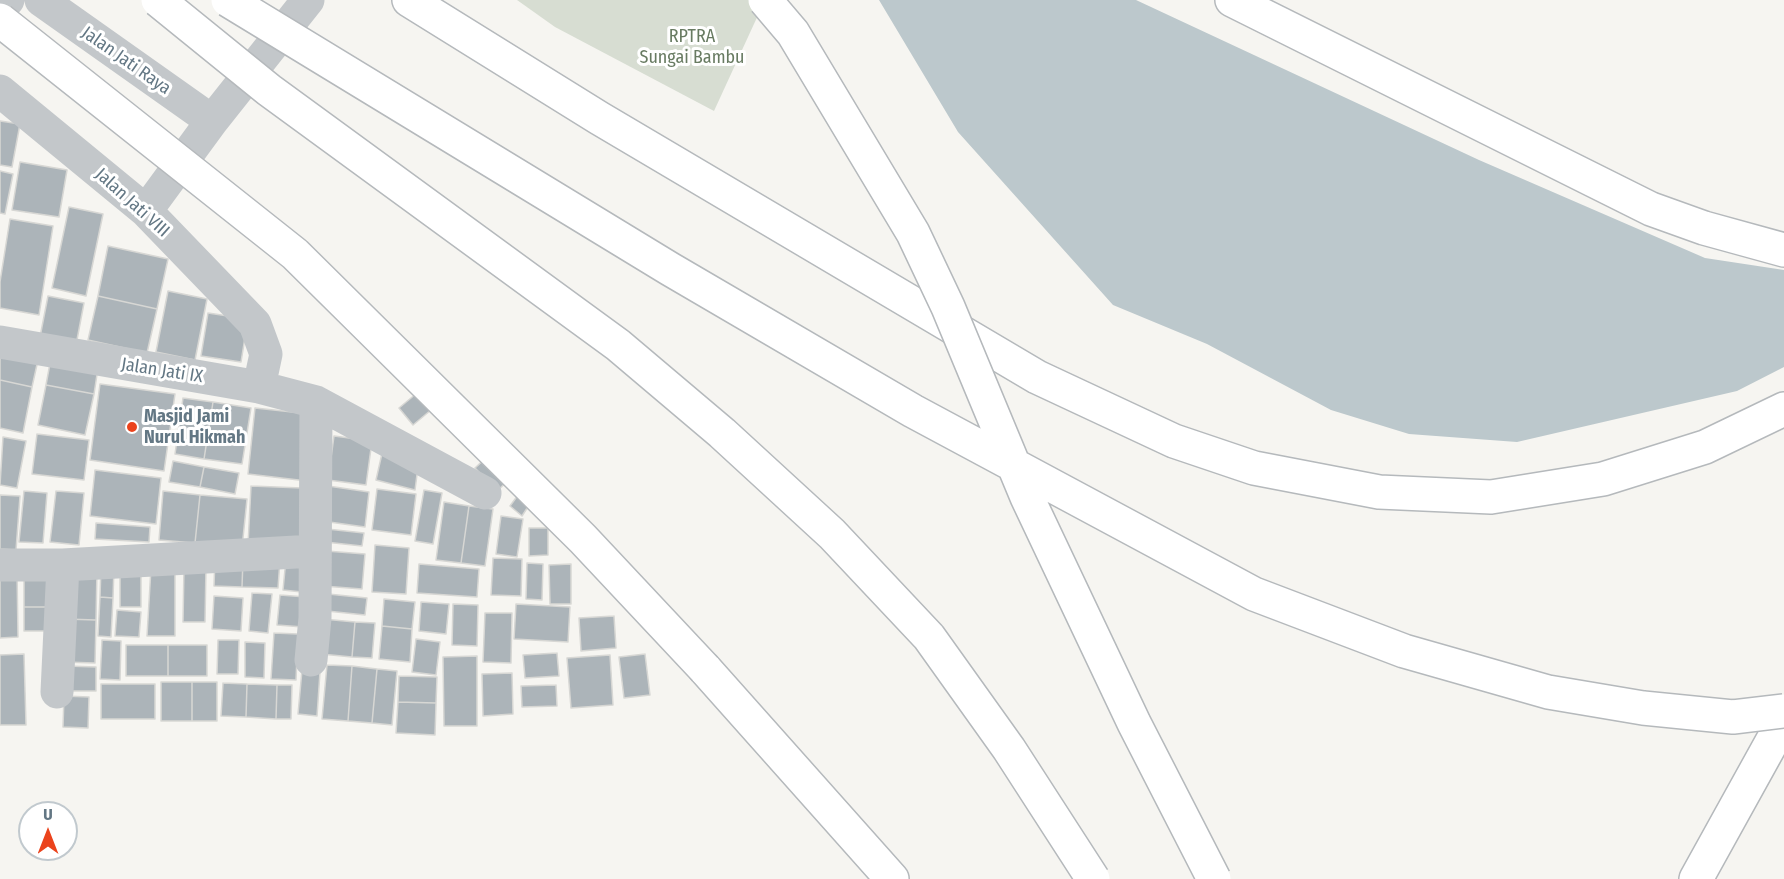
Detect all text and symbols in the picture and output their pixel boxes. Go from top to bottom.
street label: Jalan Jati Raya [77,22,175,100]
park label: RPTRA Sungai Bambu [639,26,745,68]
street label: Jalan Jati VIII [90,164,174,242]
street label: Jalan Jati IX [120,354,204,388]
place label: Masjid Jami Nurul Hikmah [144,406,245,448]
marker: Masjid Jami Nurul Hikmah [125,420,139,434]
north arrow [18,801,78,861]
text: U [43,805,53,824]

